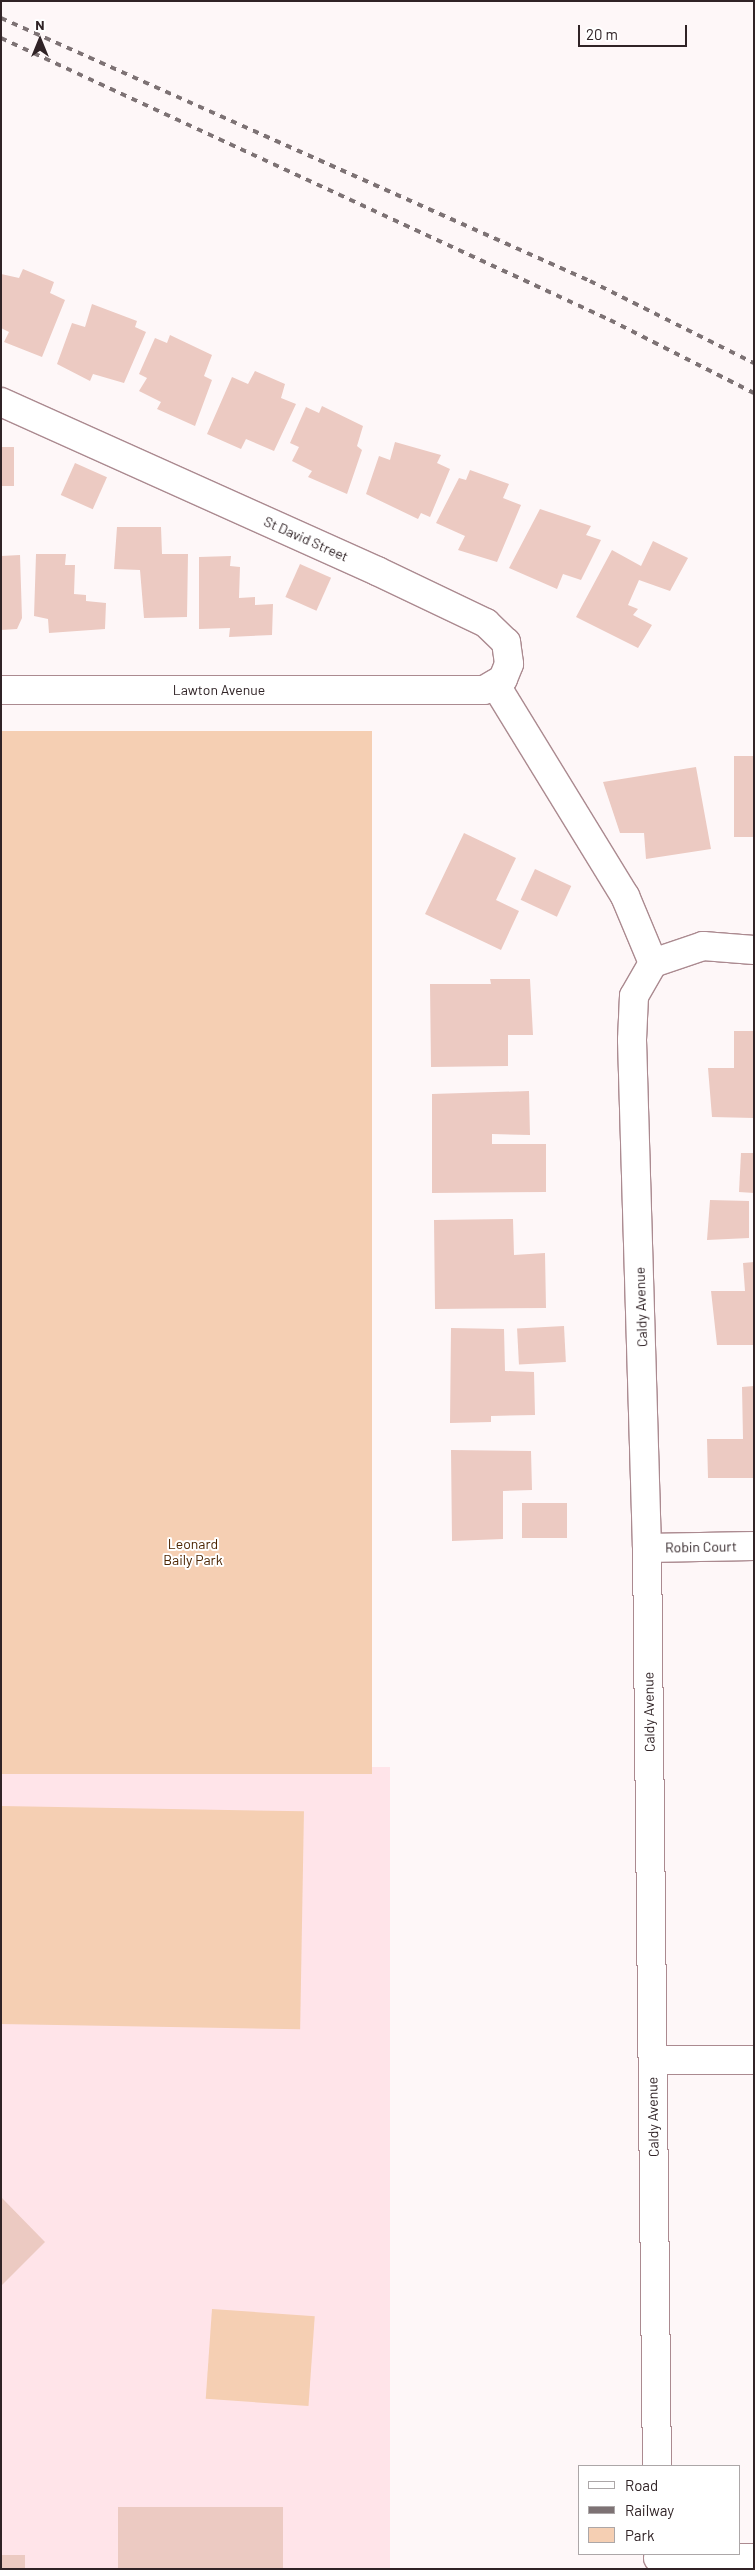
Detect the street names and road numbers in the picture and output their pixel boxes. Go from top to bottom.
street label: St David Street [261,513,351,565]
street label: Lawton Avenue [173,682,265,698]
street label: Caldy Avenue [631,1267,651,1347]
street label: Robin Court [665,1538,737,1556]
street label: Caldy Avenue [640,1672,658,1752]
street label: Caldy Avenue [644,2077,662,2157]

